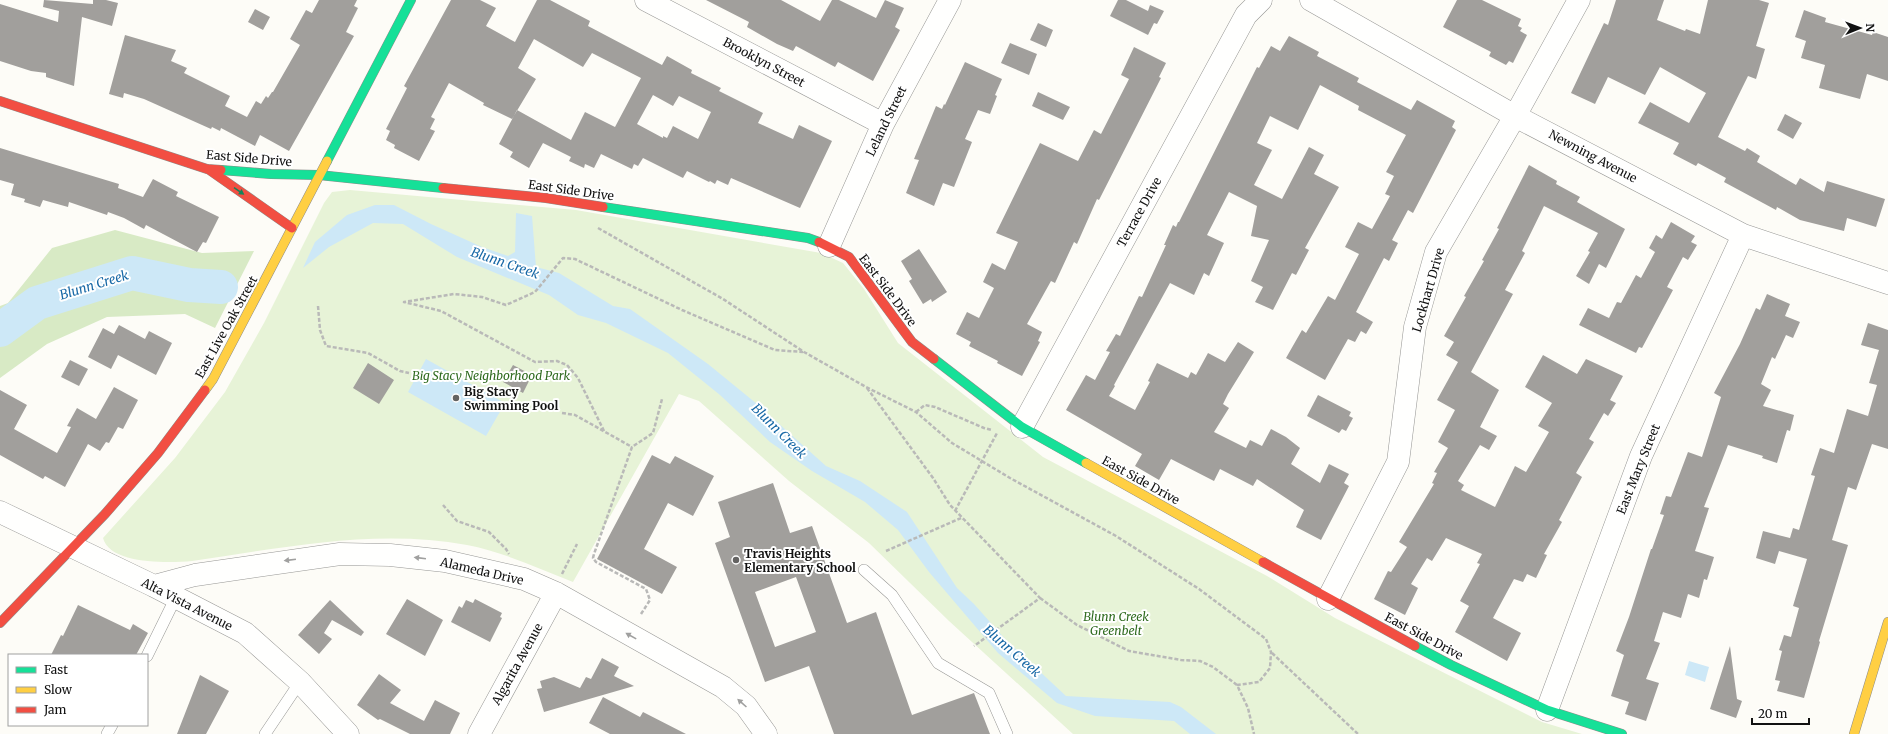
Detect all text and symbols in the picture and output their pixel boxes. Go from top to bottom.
north arrow [1840,8,1880,48]
text: N [1863,23,1877,33]
street label: Brooklyn Street [721,34,808,90]
street label: Leland Street [863,83,910,159]
street label: Newning Avenue [1546,126,1640,186]
street label: East Side Drive [205,147,293,169]
street label: Terrace Drive [1114,174,1164,250]
street label: East Side Drive [527,177,615,203]
one-way arrow [234,187,244,195]
water label: Blunn Creek [469,243,541,283]
street label: Lockhart Drive [1409,246,1447,334]
street label: East Side Drive [856,251,920,329]
water label: Blunn Creek [58,266,130,304]
street label: East Live Oak Street [192,273,261,381]
park label: Big Stacy Neighborhood Park [412,368,570,383]
place label: Big Stacy Swimming Pool [464,384,558,413]
marker: Big Stacy Swimming Pool [451,393,461,403]
water label: Blunn Creek [748,400,810,462]
street label: East Mary Street [1613,421,1663,516]
street label: East Side Drive [1100,453,1182,507]
place label: Travis Heights Elementary School [744,546,856,575]
street label: Alameda Drive [438,554,525,588]
one-way arrow [414,555,426,562]
marker: Travis Heights Elementary School [731,555,741,565]
one-way arrow [284,557,296,563]
street label: Alta Vista Avenue [138,574,235,633]
park label: Blunn Creek Greenbelt [1083,609,1149,638]
street label: East Side Drive [1382,609,1466,663]
street label: Algarita Avenue [488,620,546,708]
water label: Blunn Creek [980,621,1044,681]
one-way arrow [626,632,637,639]
legend [8,654,148,726]
text: Fast [44,662,68,677]
text: Slow [44,682,73,697]
one-way arrow [737,699,747,708]
scale bar [1752,700,1809,726]
text: Jam [43,702,67,717]
text: 20 m [1758,706,1787,721]

